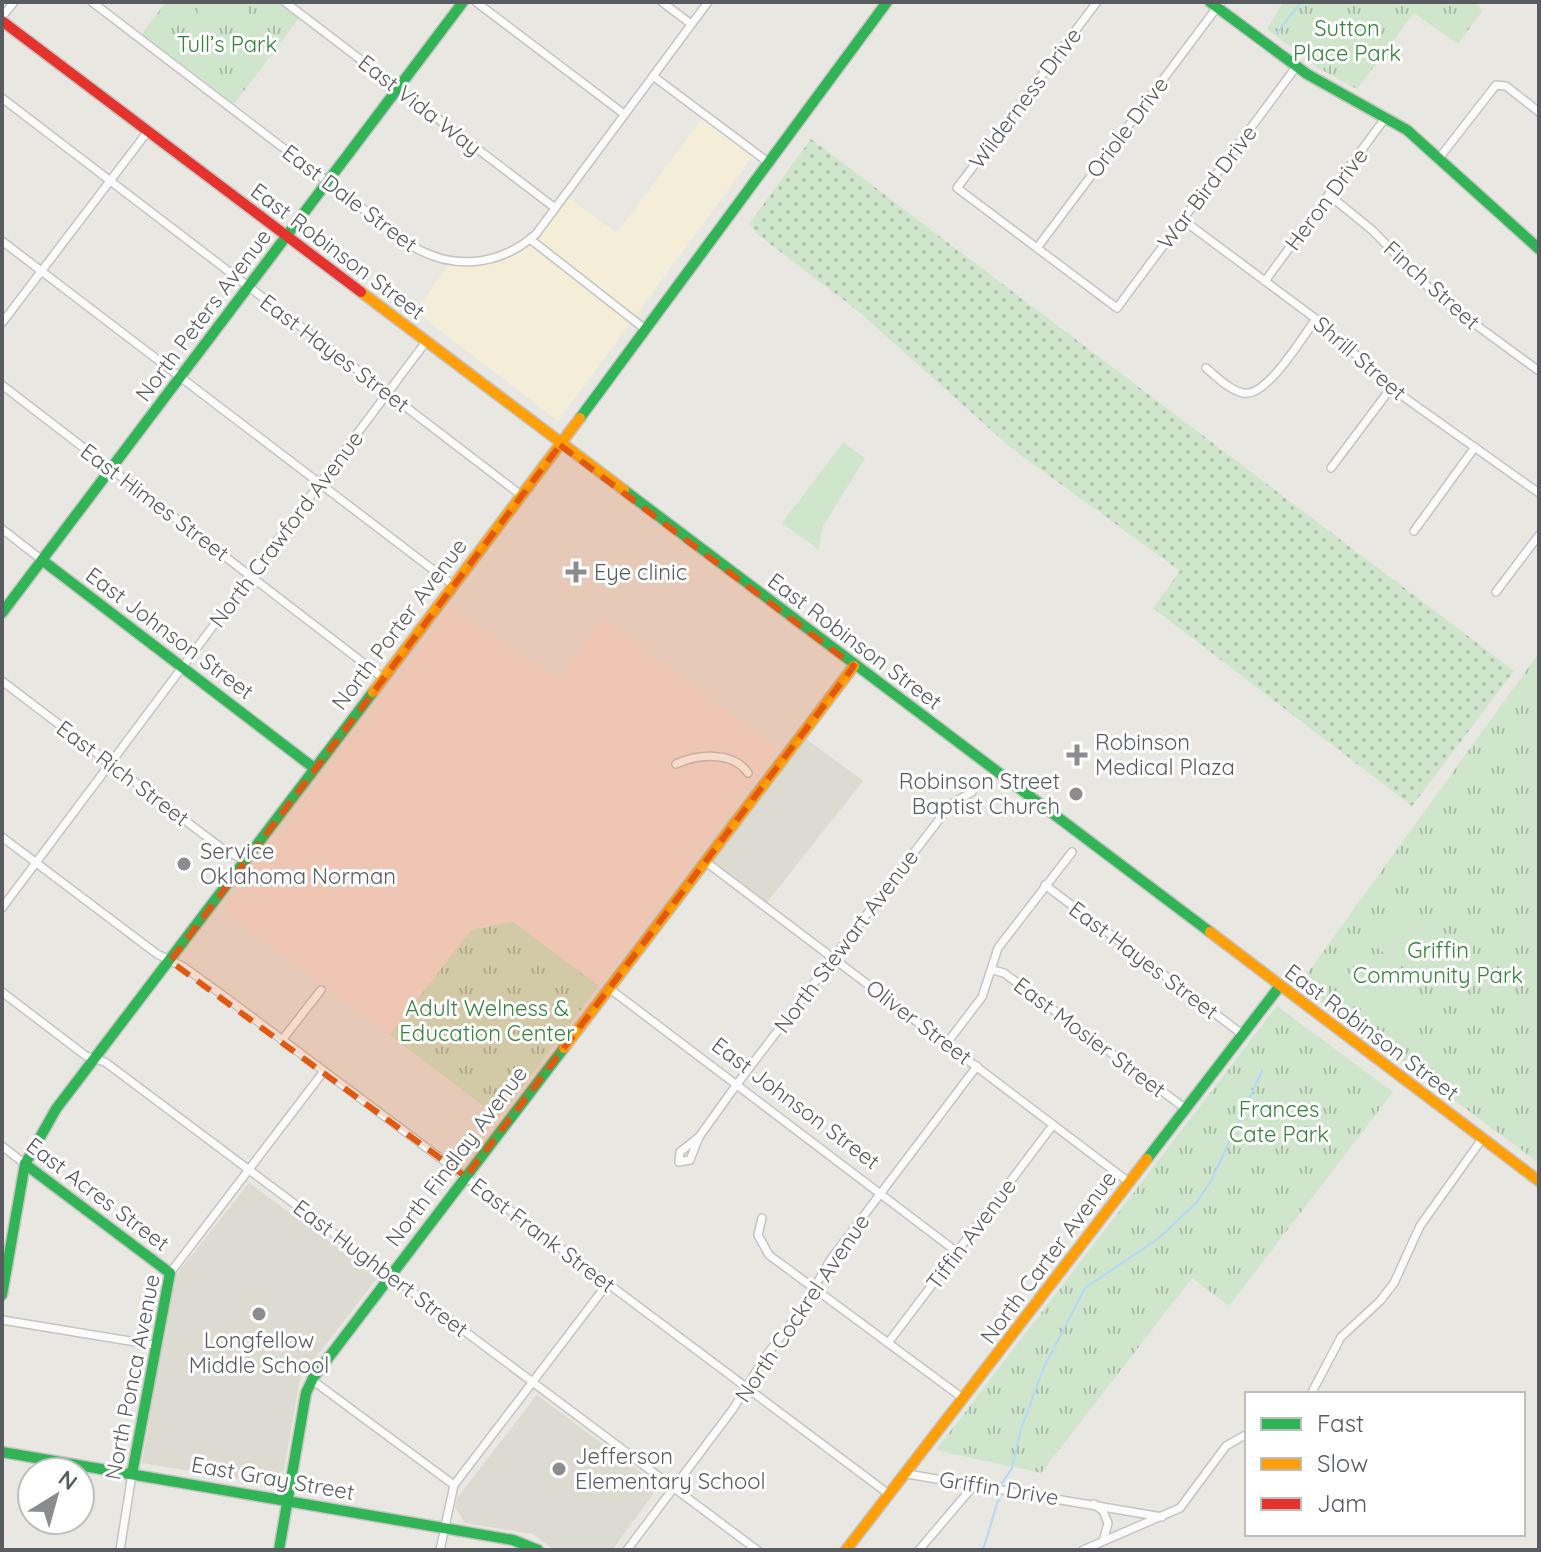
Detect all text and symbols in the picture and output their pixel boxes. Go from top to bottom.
park label: Sutton Place Park [1293,14,1401,67]
street label: Wilderness Drive [963,22,1087,174]
park label: Tull’s Park [177,30,277,58]
street label: East Vida Way [353,48,487,162]
street label: Oriole Drive [1080,71,1174,183]
street label: War Bird Drive [1151,119,1263,255]
street label: East Dale Street [277,138,423,258]
street label: Heron Drive [1278,142,1374,256]
street label: East Robinson Street [245,176,431,326]
street label: North Peters Avenue [129,223,277,407]
street label: Finch Street [1378,234,1486,336]
street label: East Hayes Street [255,288,415,418]
street label: Shrill Street [1308,310,1412,406]
street label: North Crawford Avenue [203,425,369,633]
street label: East Himes Street [75,437,235,567]
street label: North Porter Avenue [325,533,473,715]
place label: Eye clinic [594,558,687,586]
street label: East Johnson Street [80,561,260,705]
marker: Eye clinic [565,561,587,583]
street label: East Robinson Street [762,566,948,716]
street label: East Rich Street [51,714,195,832]
place label: Robinson Medical Plaza [1095,728,1235,781]
marker: Robinson Medical Plaza [1066,744,1088,766]
place label: Robinson Street Baptist Church [899,767,1060,820]
marker: Robinson Street Baptist Church [1067,785,1085,803]
place label: Service Oklahoma Norman [200,837,396,890]
street label: North Stewart Avenue [768,844,924,1038]
marker: Service Oklahoma Norman [175,855,193,873]
street label: East Hayes Street [1064,895,1224,1025]
park label: Griffin Community Park [1353,936,1523,989]
street label: East Robinson Street [1279,957,1465,1107]
street label: East Mosier Street [1008,971,1172,1103]
street label: Oliver Street [861,973,977,1071]
park label: Adult Welness & Education Center [399,994,575,1047]
street label: East Johnson Street [706,1031,886,1175]
street label: North Findlay Avenue [379,1060,533,1252]
park label: Frances Cate Park [1229,1095,1329,1148]
street label: East Acres Street [21,1131,175,1257]
street label: North Carter Avenue [974,1165,1122,1349]
street label: East Frank Street [465,1171,621,1299]
street label: Tiffin Avenue [920,1173,1022,1295]
street label: East Hughbert Street [288,1193,474,1343]
street label: North Cockrel Avenue [729,1208,875,1408]
street label: North Ponca Avenue [98,1272,166,1482]
marker: Longfellow Middle School [250,1305,268,1323]
place label: Longfellow Middle School [189,1326,329,1379]
legend [1245,1392,1525,1536]
text: Fast [1317,1408,1364,1438]
place label: Jefferson Elementary School [575,1442,766,1495]
text: Slow [1317,1448,1368,1478]
street label: East Gray Street [189,1450,357,1506]
north arrow [16,1456,96,1536]
marker: Jefferson Elementary School [550,1460,568,1478]
text: N [53,1464,83,1496]
street label: Griffin Drive [937,1465,1061,1511]
text: Jam [1317,1488,1367,1518]

